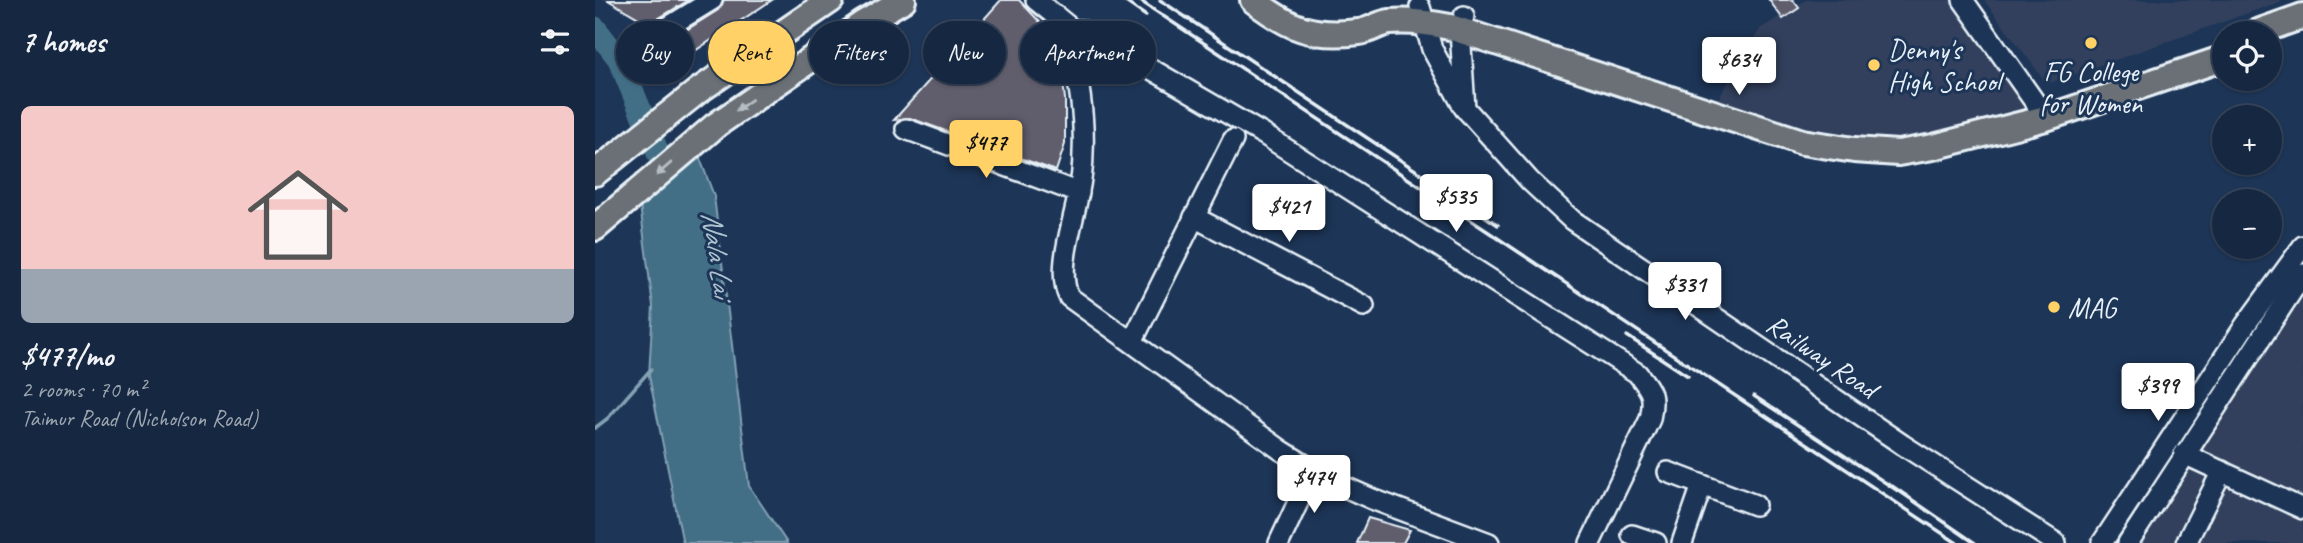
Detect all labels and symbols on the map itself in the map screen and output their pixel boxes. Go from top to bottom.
place label: Denny's High School [1888,32,2006,99]
marker: FG College for Women [2083,35,2099,51]
pin: $634 [1698,38,1780,97]
place label: FG College for Women [2040,54,2144,121]
marker: Denny's High School [1866,57,1882,73]
one-way arrow [735,98,753,112]
pin: $477 [945,120,1027,180]
one-way arrow [656,161,673,176]
pin: $535 [1415,174,1497,234]
pin: $421 [1248,184,1330,244]
water label: Nala Lai [693,209,744,307]
pin: $331 [1644,262,1726,322]
place label: MAG [2068,290,2119,325]
marker: MAG [2046,299,2062,315]
street label: Railway Road [1760,306,1887,408]
pin: $399 [2117,364,2199,423]
pin: $474 [1273,456,1355,515]

